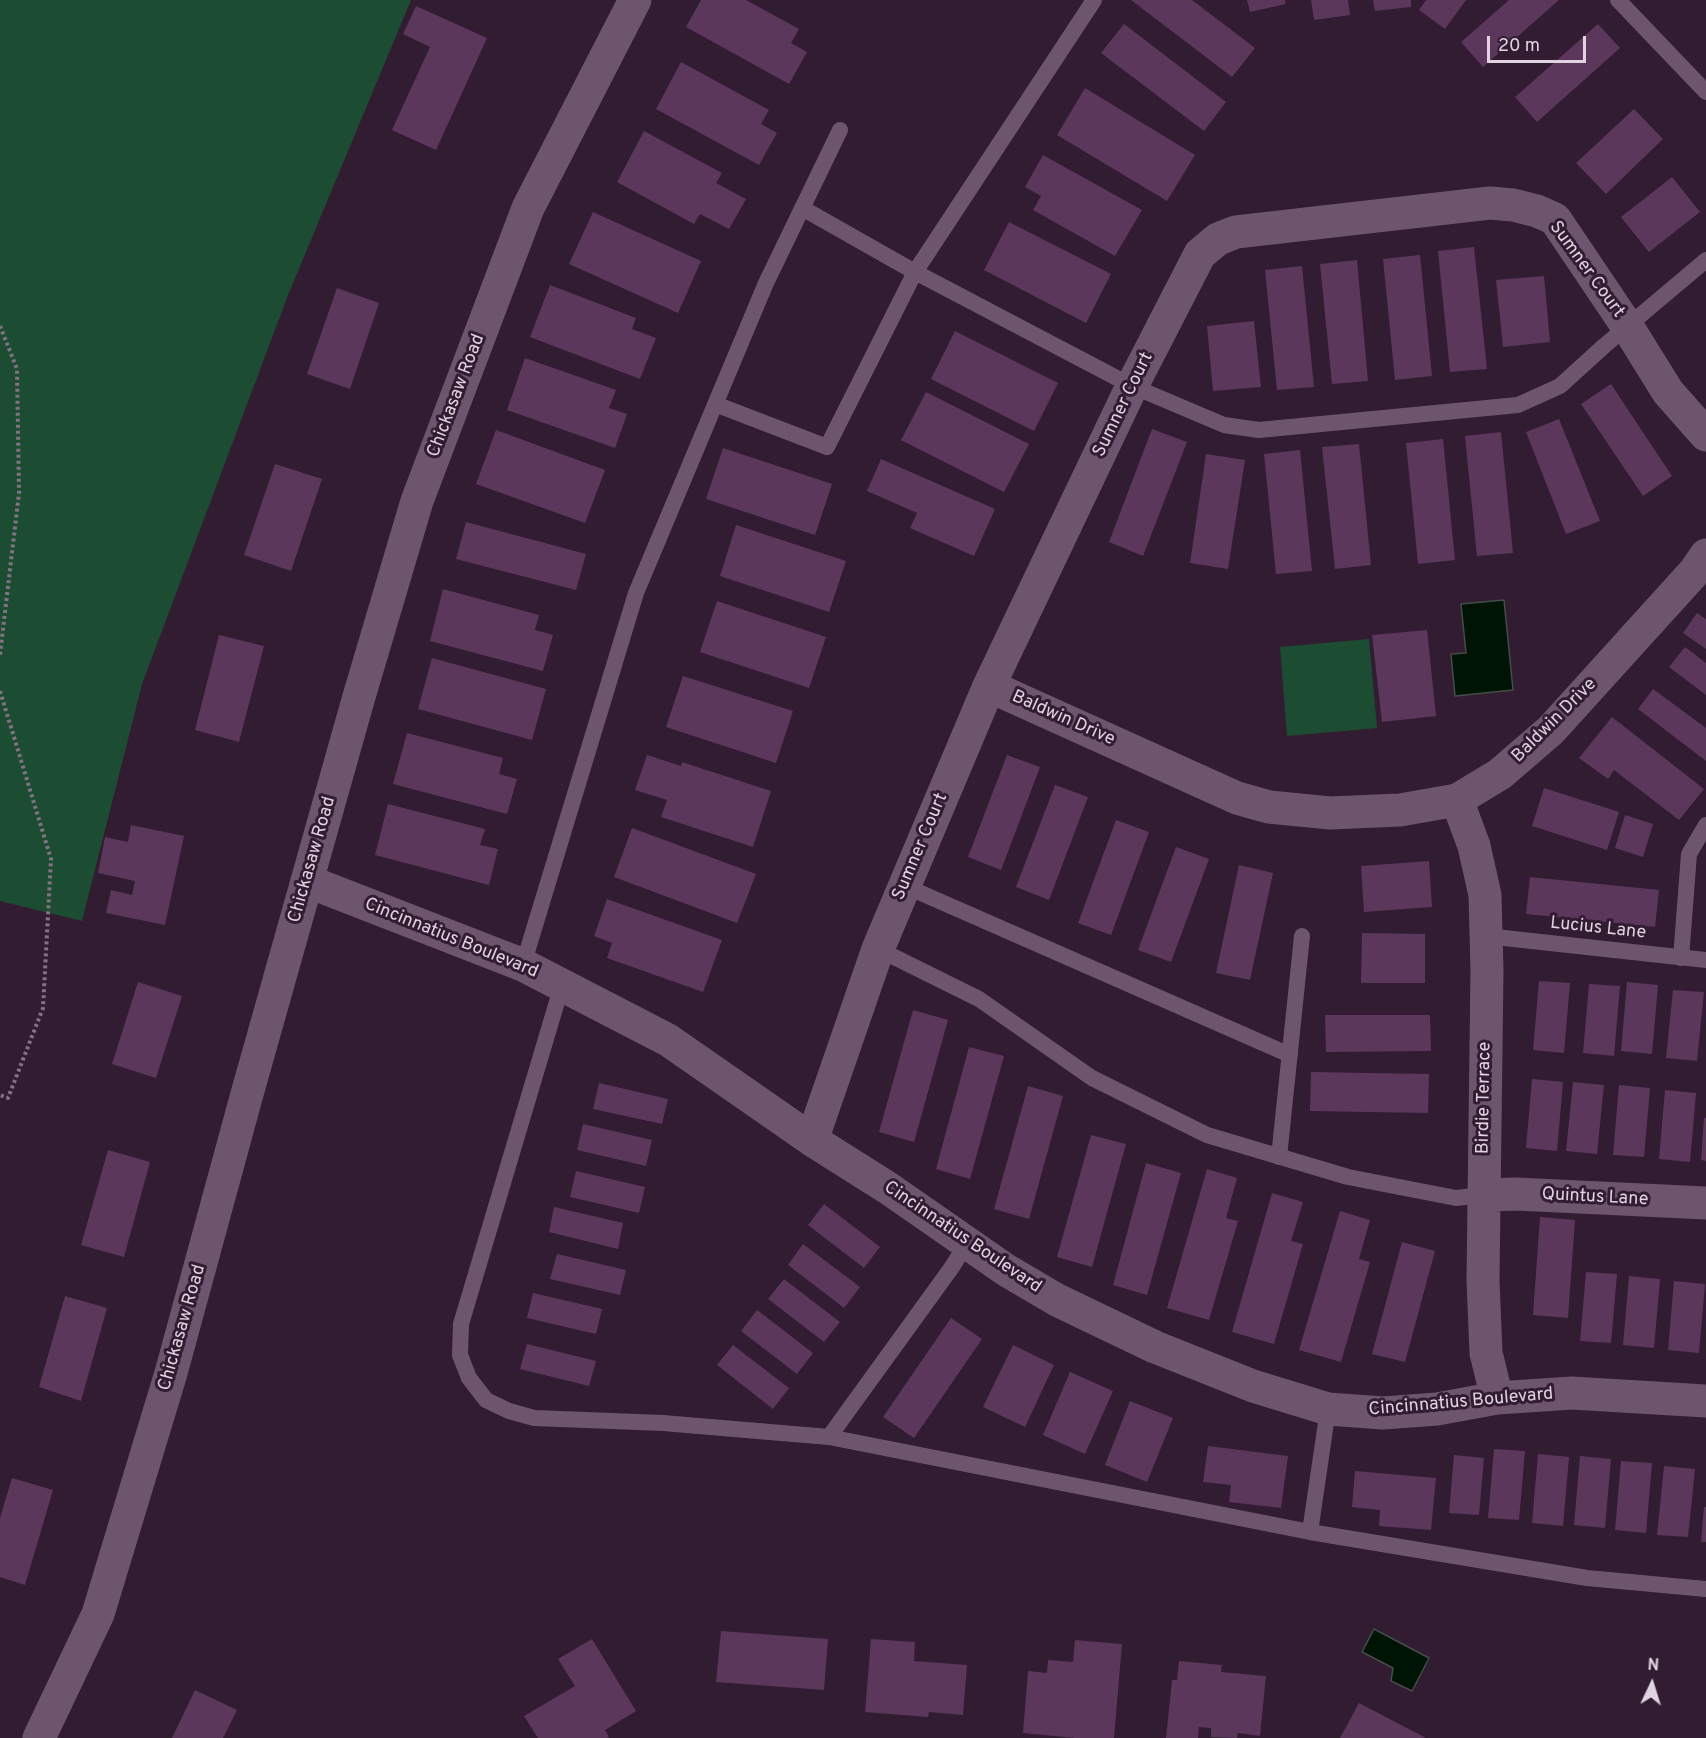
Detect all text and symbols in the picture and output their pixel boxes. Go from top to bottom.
scale bar [1490,24,1589,62]
text: 20 m [1498,35,1540,58]
street label: Sumner Court [1544,217,1628,323]
street label: Chickasaw Road [424,331,490,461]
street label: Sumner Court [1089,349,1159,461]
street label: Baldwin Drive [1508,674,1602,768]
street label: Baldwin Drive [1008,687,1118,751]
street label: Sumner Court [889,790,953,904]
street label: Chickasaw Road [285,794,341,926]
street label: Cincinnatius Boulevard [361,894,541,984]
street label: Lucius Lane [1549,913,1647,945]
street label: Birdie Terrace [1473,1042,1497,1154]
street label: Cincinnatius Boulevard [879,1177,1045,1299]
street label: Quintus Lane [1541,1184,1649,1212]
street label: Chickasaw Road [155,1262,211,1394]
street label: Cincinnatius Boulevard [1368,1384,1554,1422]
north arrow [1622,1654,1682,1714]
text: N [1647,1656,1660,1676]

